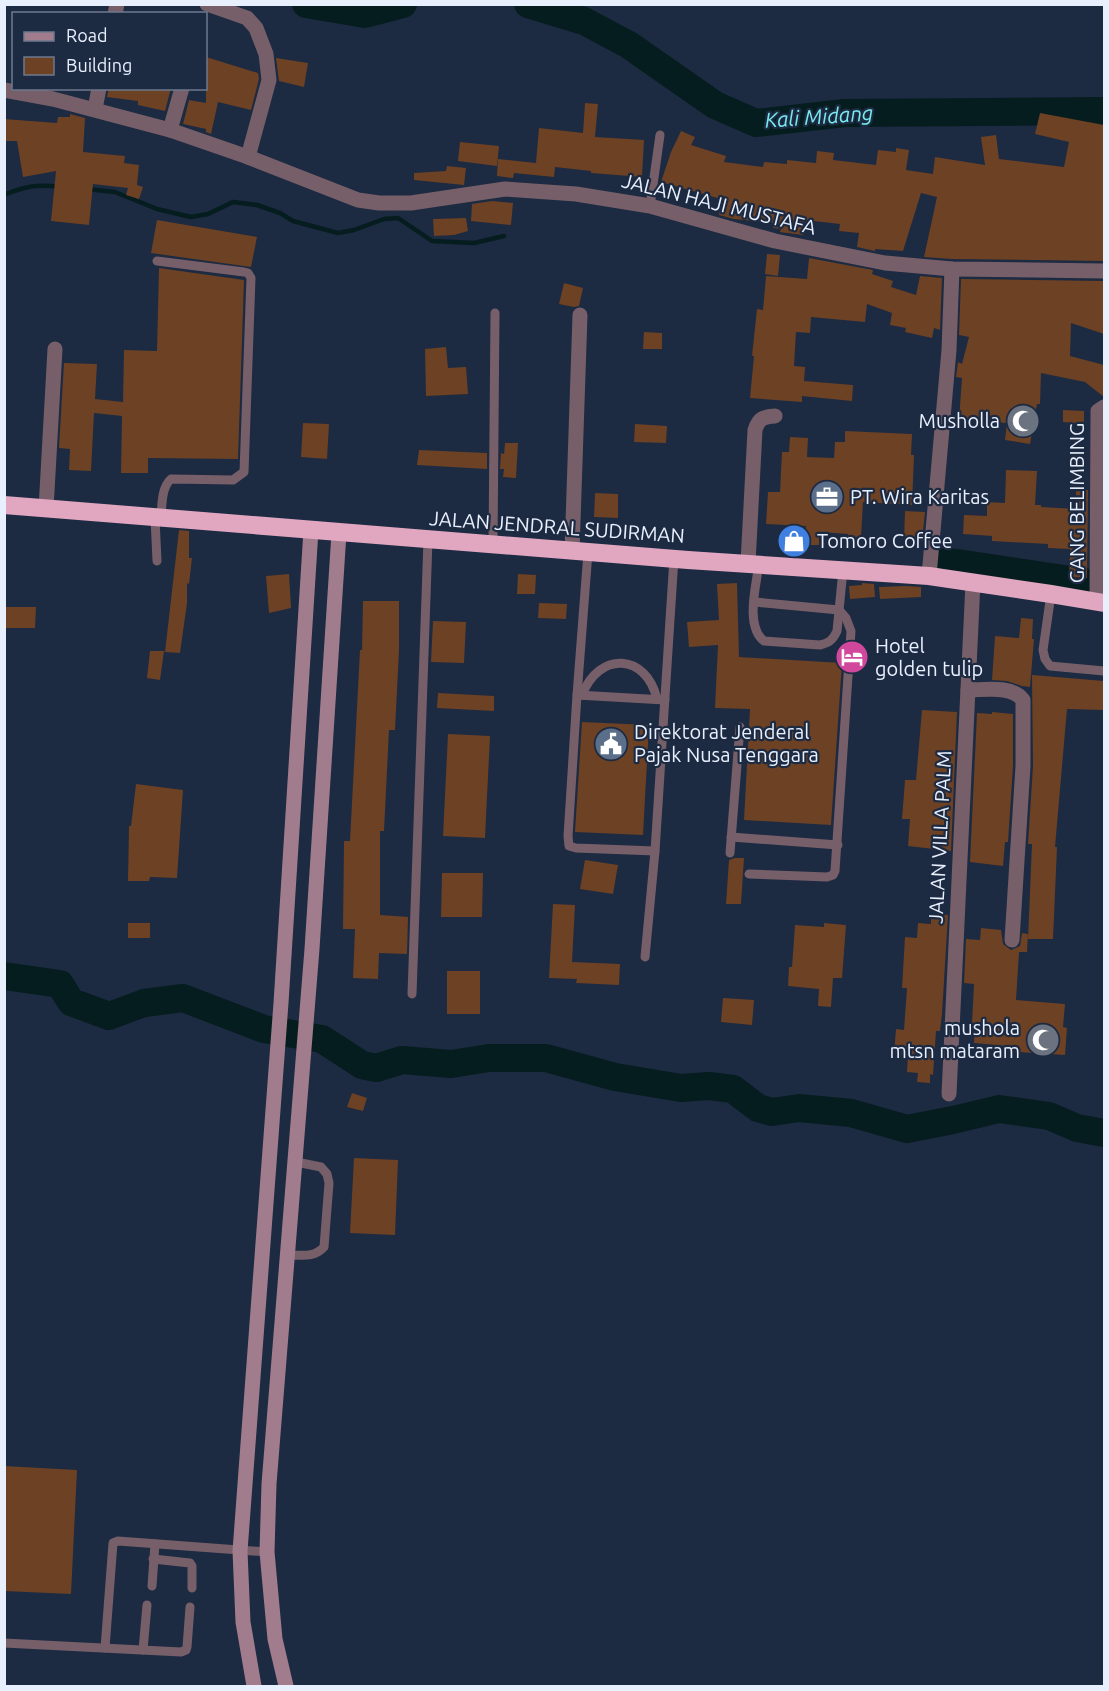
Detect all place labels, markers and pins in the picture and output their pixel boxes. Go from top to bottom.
mosque icon: Musholla [1005,403,1041,439]
place label: Musholla [919,409,1000,432]
office icon: PT. Wira Karitas [809,479,845,515]
place label: PT. Wira Karitas [850,485,989,508]
shop icon: Tomoro Coffee [776,523,812,559]
place label: Tomoro Coffee [817,529,953,552]
place label: Hotel golden tulip [875,634,983,680]
hotel icon: Hotel golden tulip [834,639,870,675]
place label: Direktorat Jenderal Pajak Nusa Tenggara [634,720,819,766]
public building icon: Direktorat Jenderal Pajak Nusa Tenggara [593,726,629,762]
place label: mushola mtsn mataram [889,1016,1020,1062]
mosque icon: mushola mtsn mataram [1025,1022,1061,1058]

